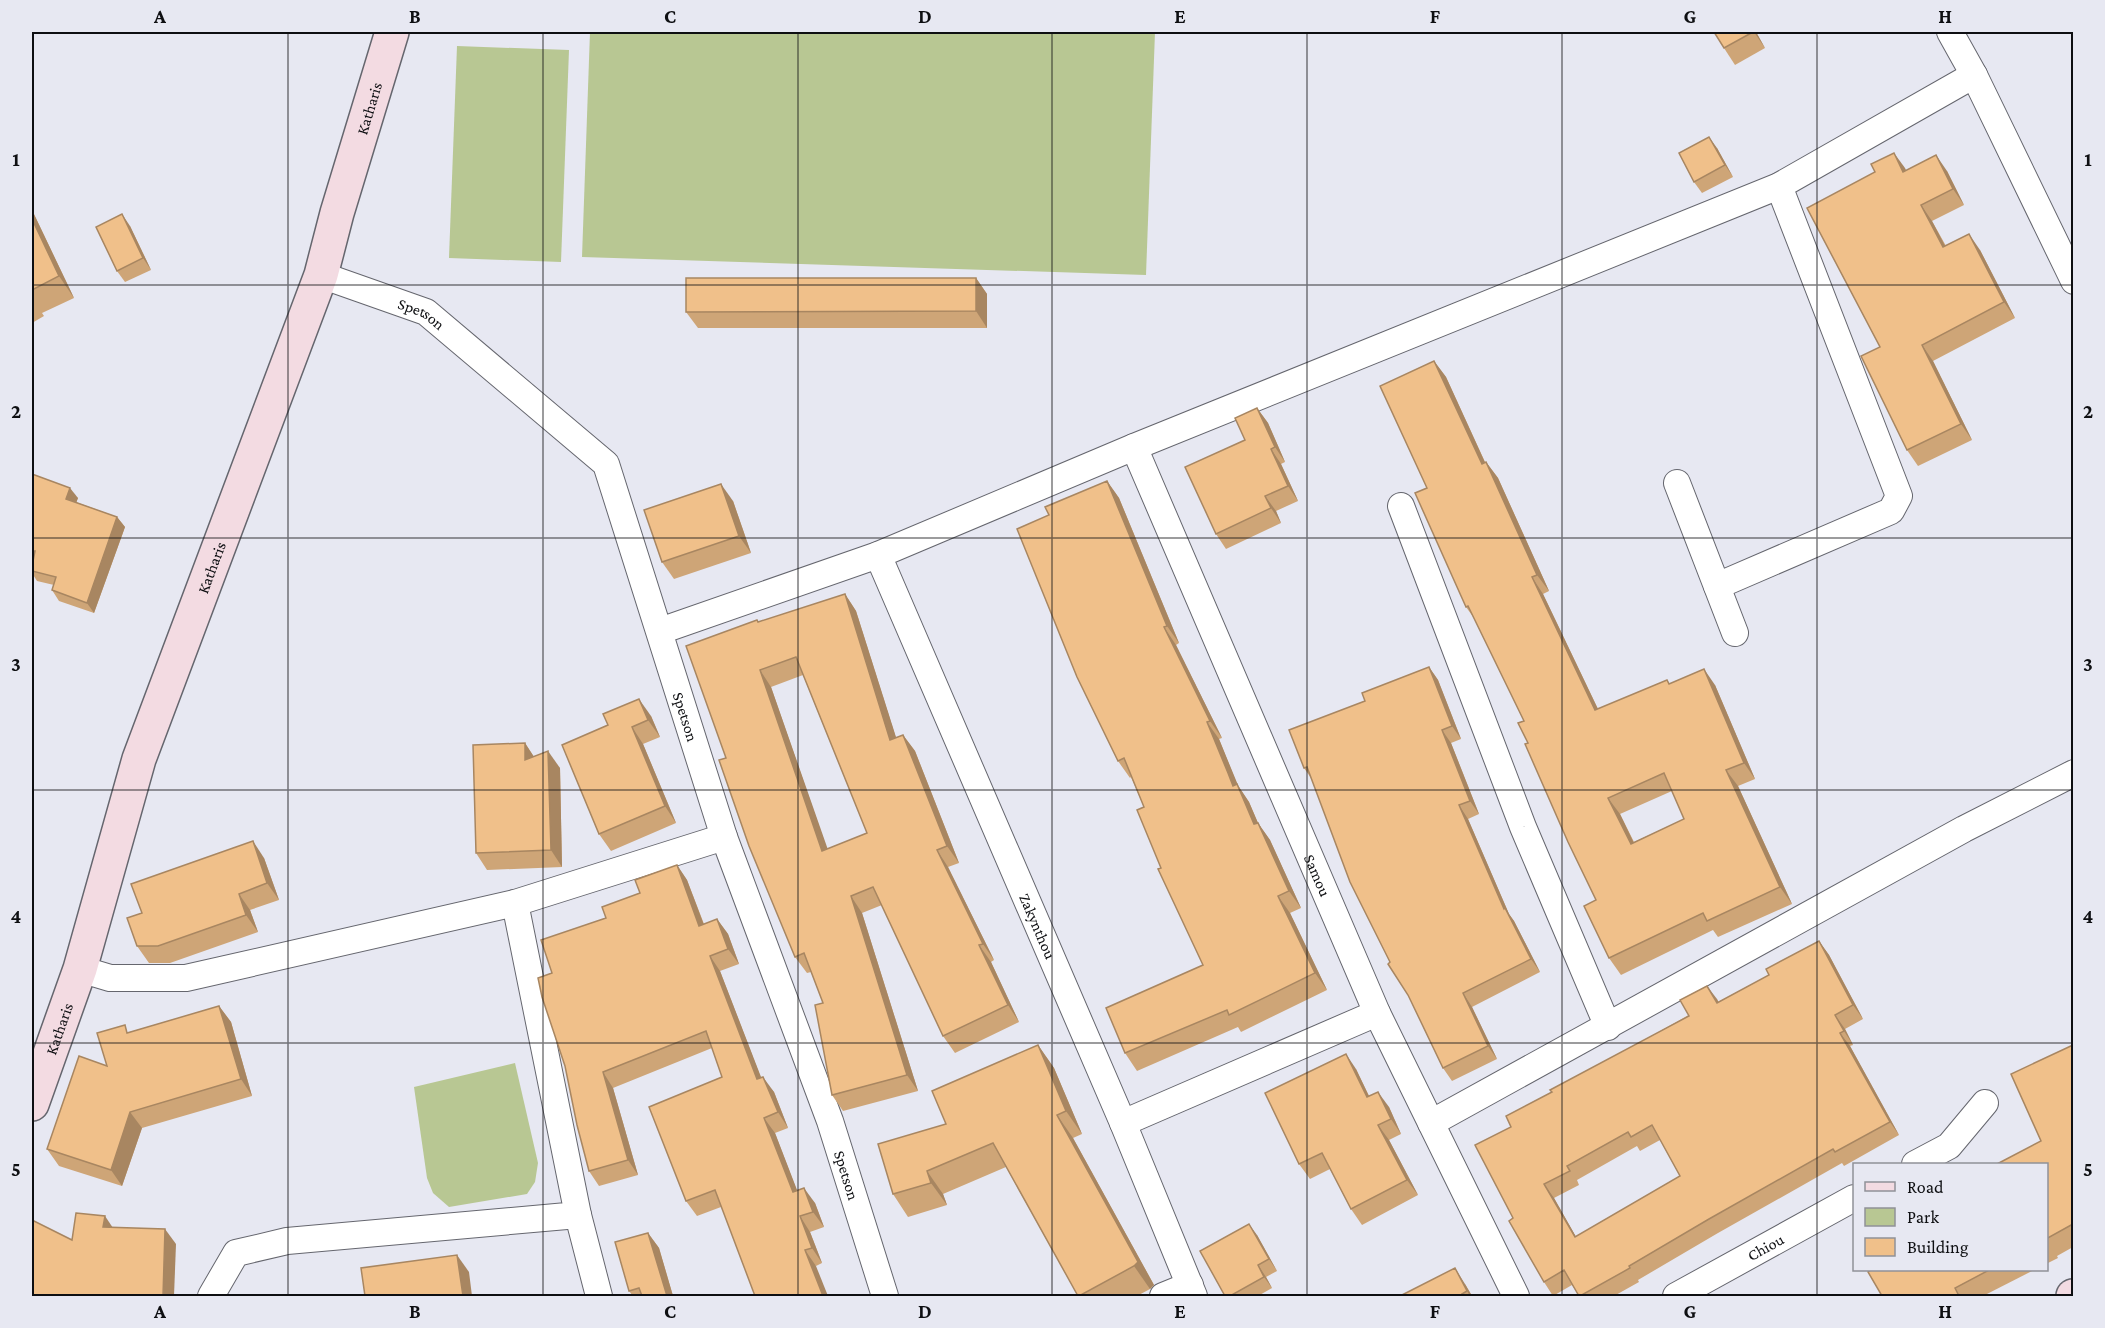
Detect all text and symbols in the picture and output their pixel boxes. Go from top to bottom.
text: A [153,5,167,27]
text: B [409,5,421,27]
text: C [664,5,676,27]
text: D [918,5,932,27]
text: E [1174,5,1186,27]
text: F [1430,5,1441,27]
text: G [1684,5,1697,27]
text: H [1938,5,1952,27]
street label: Katharis [353,80,385,137]
text: 1 [12,148,20,170]
text: 1 [2084,148,2092,170]
street label: Spetson [396,294,449,333]
text: 2 [11,400,21,422]
text: 2 [2083,400,2093,422]
street label: Katharis [194,539,228,596]
text: 3 [11,653,21,675]
text: 3 [2083,653,2093,675]
street label: Spetson [670,690,702,744]
street label: Samou [1301,852,1335,899]
street label: Zakynthou [1016,891,1060,962]
text: 4 [11,905,22,927]
text: 4 [2083,905,2094,927]
street label: Katharis [42,1000,76,1057]
street label: Spetson [831,1148,863,1202]
text: 5 [11,1158,21,1180]
text: 5 [2083,1158,2093,1180]
legend [1853,1163,2048,1271]
text: Road [1907,1177,1944,1197]
text: Park [1907,1207,1939,1227]
street label: Chiou [1744,1230,1787,1264]
text: Building [1907,1237,1969,1257]
text: A [153,1300,167,1322]
text: B [409,1300,421,1322]
text: C [664,1300,676,1322]
text: D [918,1300,932,1322]
text: E [1174,1300,1186,1322]
text: F [1430,1300,1441,1322]
text: G [1684,1300,1697,1322]
text: H [1938,1300,1952,1322]

